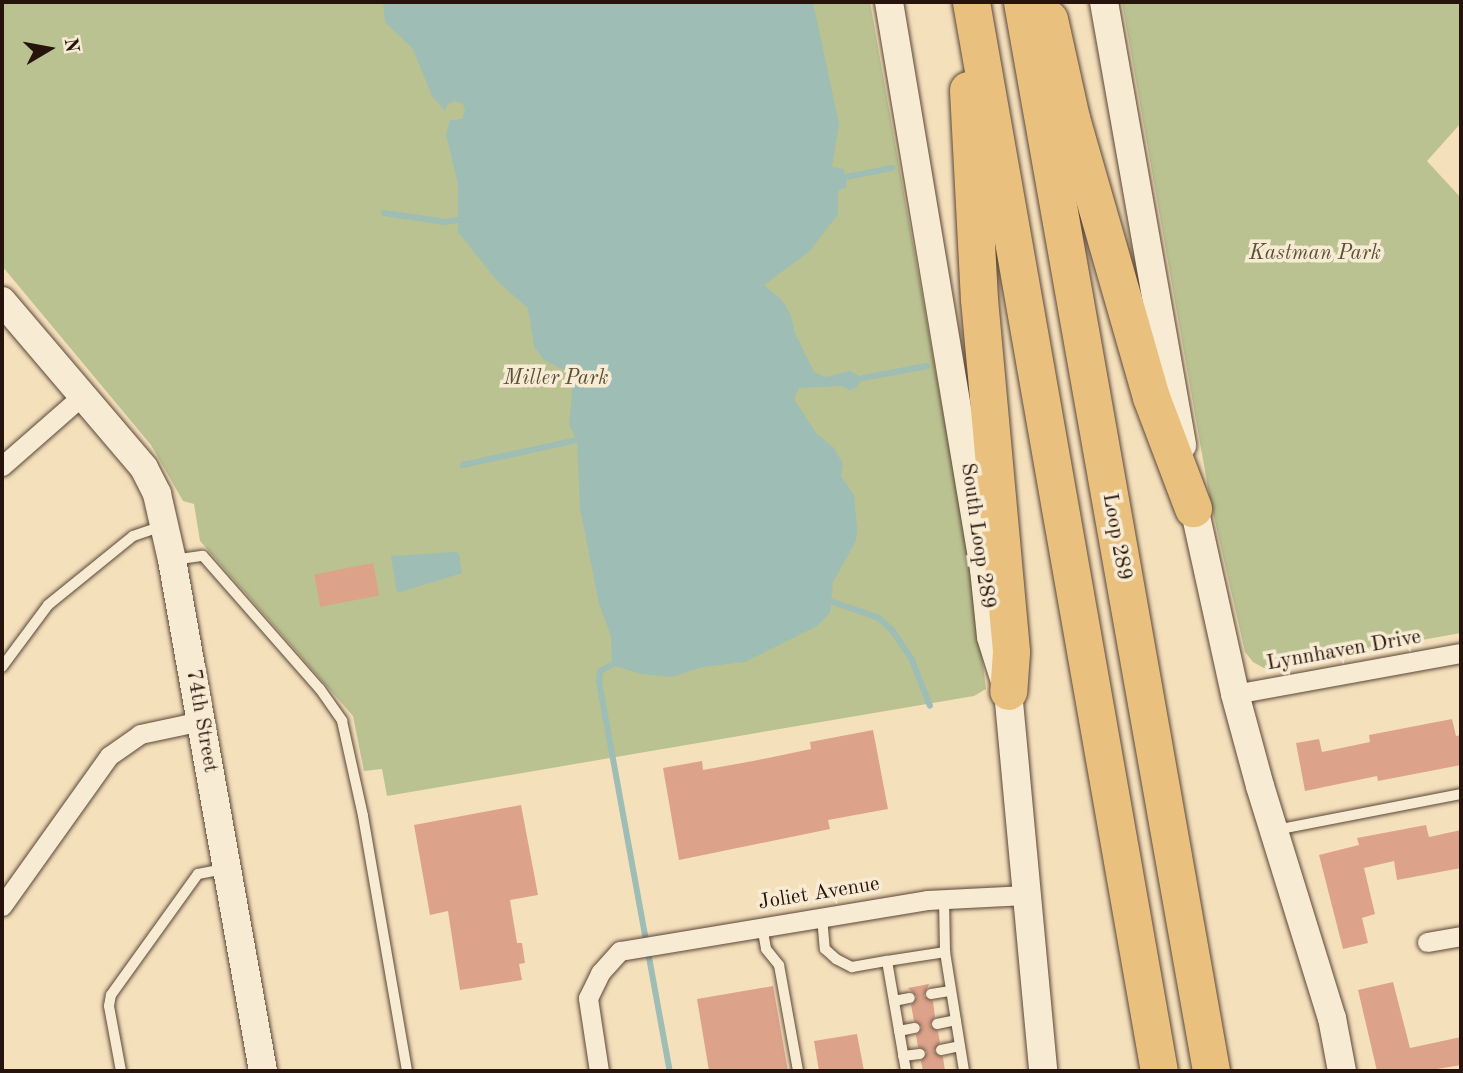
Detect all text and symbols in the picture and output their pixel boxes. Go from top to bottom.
north arrow [14,14,84,84]
text: N [60,36,81,54]
park label: Kastman Park [1249,241,1381,267]
park label: Miller Park [504,366,608,392]
street label: South Loop 289 [954,461,1000,611]
street label: Loop 289 [1096,491,1136,583]
street label: Lynnhaven Drive [1265,625,1423,677]
street label: 74th Street [180,667,222,775]
street label: Joliet Avenue [756,872,882,916]

